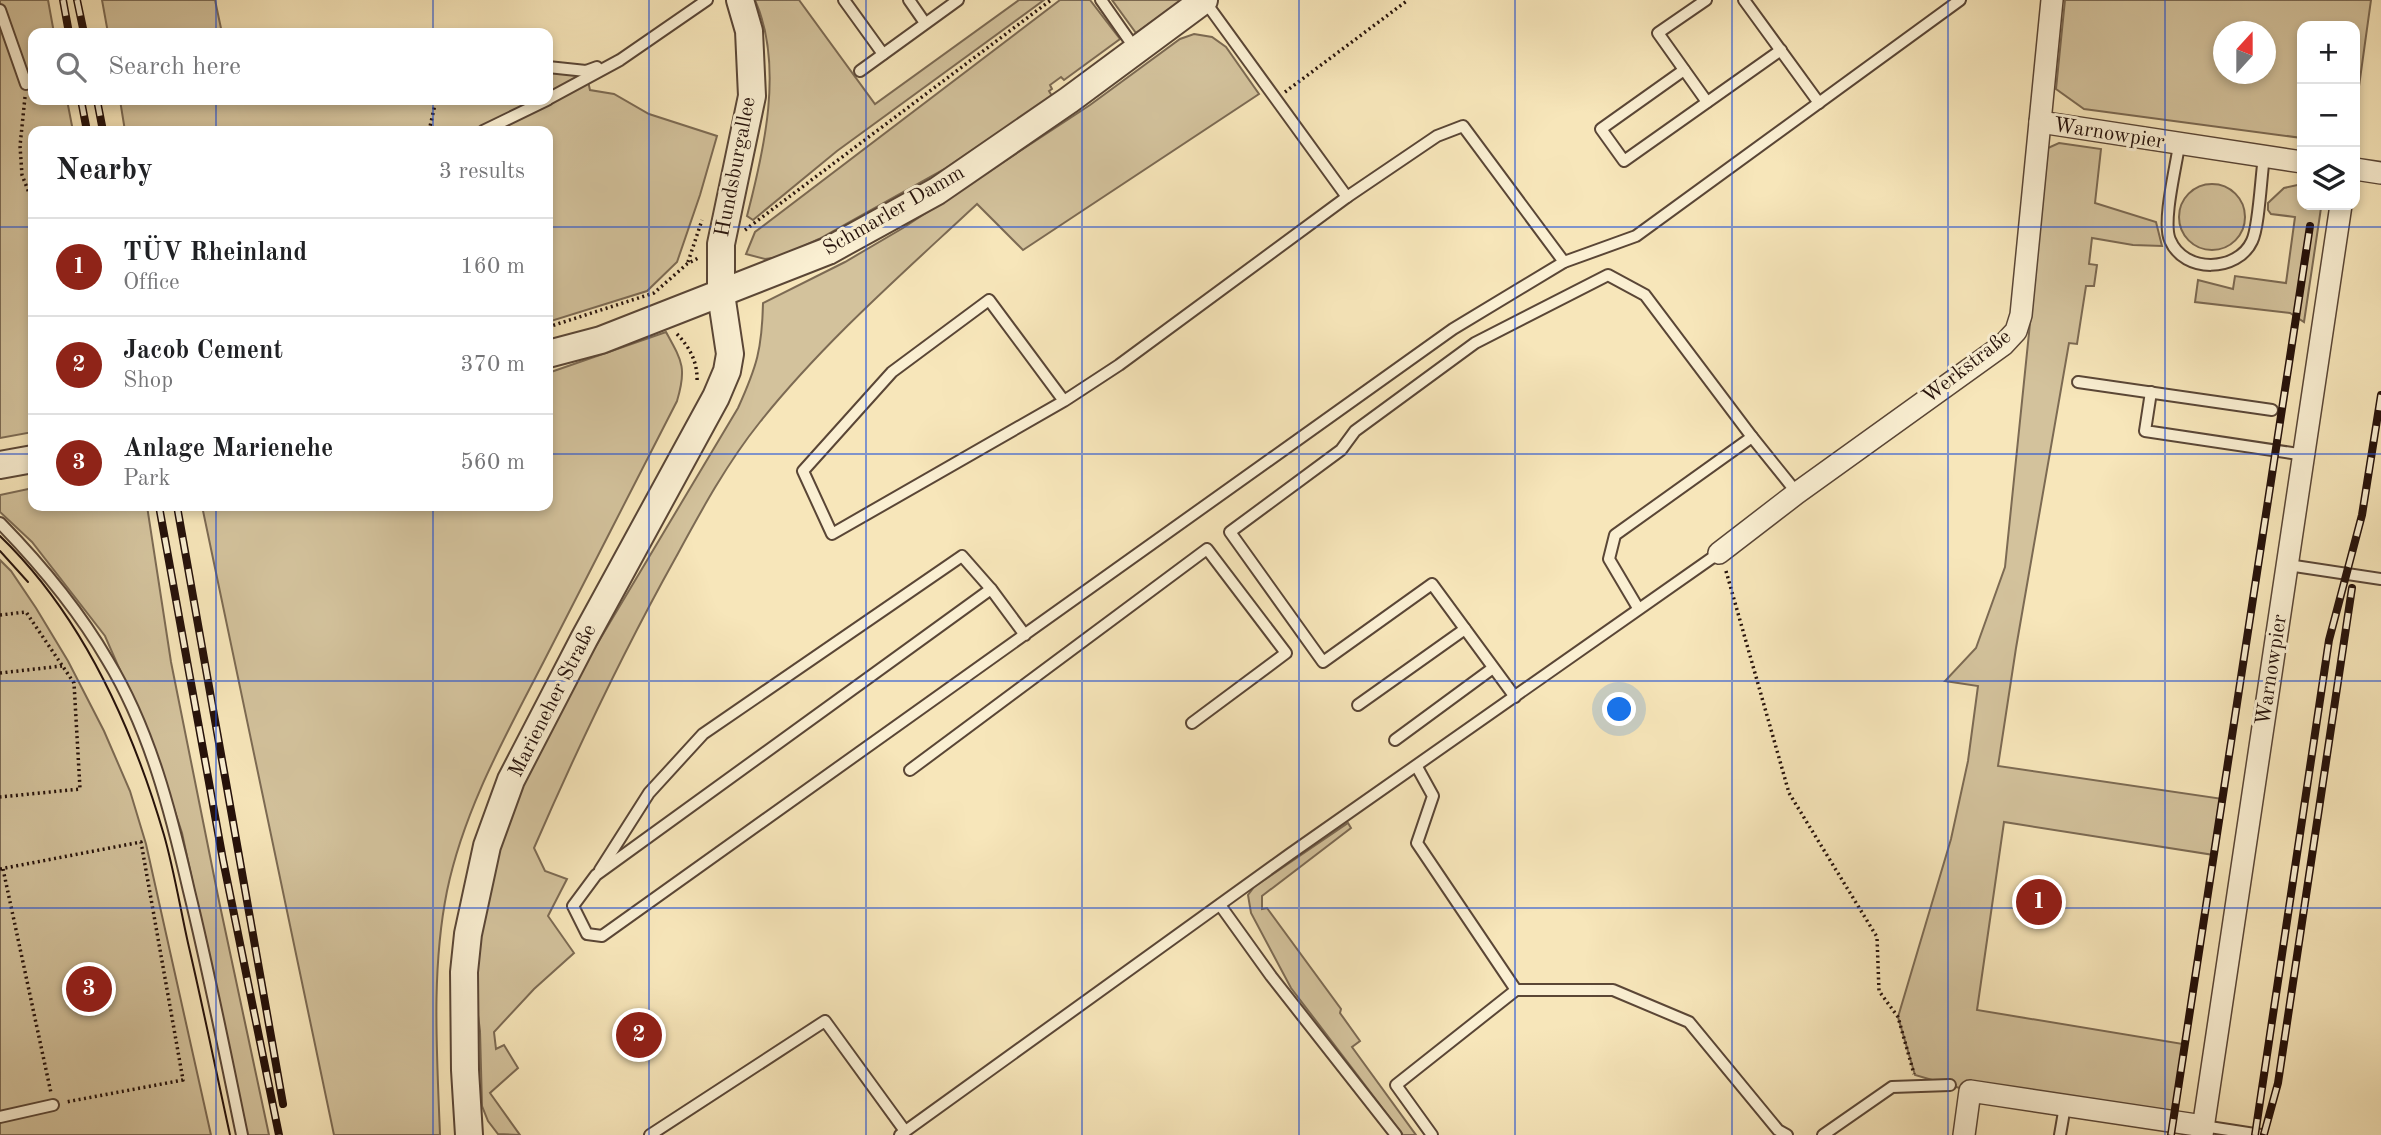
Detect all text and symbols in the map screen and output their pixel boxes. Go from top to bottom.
north arrow [2213,21,2276,84]
map controls [2297,21,2360,210]
button: + [2297,21,2360,84]
search box [28,28,553,105]
icon: search [52,48,90,86]
text: Search here [108,54,241,80]
button: − [2297,84,2360,147]
street label: Hundsburgallee [712,95,760,239]
street label: Warnowpier [2052,115,2166,153]
button: layers [2297,147,2360,210]
text: Nearby [56,156,153,186]
text: 3 results [439,160,525,183]
street label: Schmarler Damm [820,162,968,260]
text: TÜV Rheinland [123,240,307,266]
text: 1 [72,255,86,278]
text: 160 m [460,255,525,278]
text: Office [123,271,180,294]
street label: Werkstraße [1919,326,2015,408]
text: Jacob Cement [123,338,283,364]
text: 2 [72,353,86,376]
text: 370 m [460,353,525,376]
text: Shop [123,369,173,392]
text: Anlage Marienehe [123,436,333,462]
text: 3 [72,451,86,474]
text: 560 m [460,451,525,474]
text: Park [123,467,170,490]
street label: Warnowpier [2253,613,2291,727]
street label: Marieneher Straße [505,621,601,781]
your location [1602,692,1636,726]
pin: 1 [2016,876,2062,928]
pin: 3 [66,963,112,1015]
pin: 2 [616,1009,662,1061]

